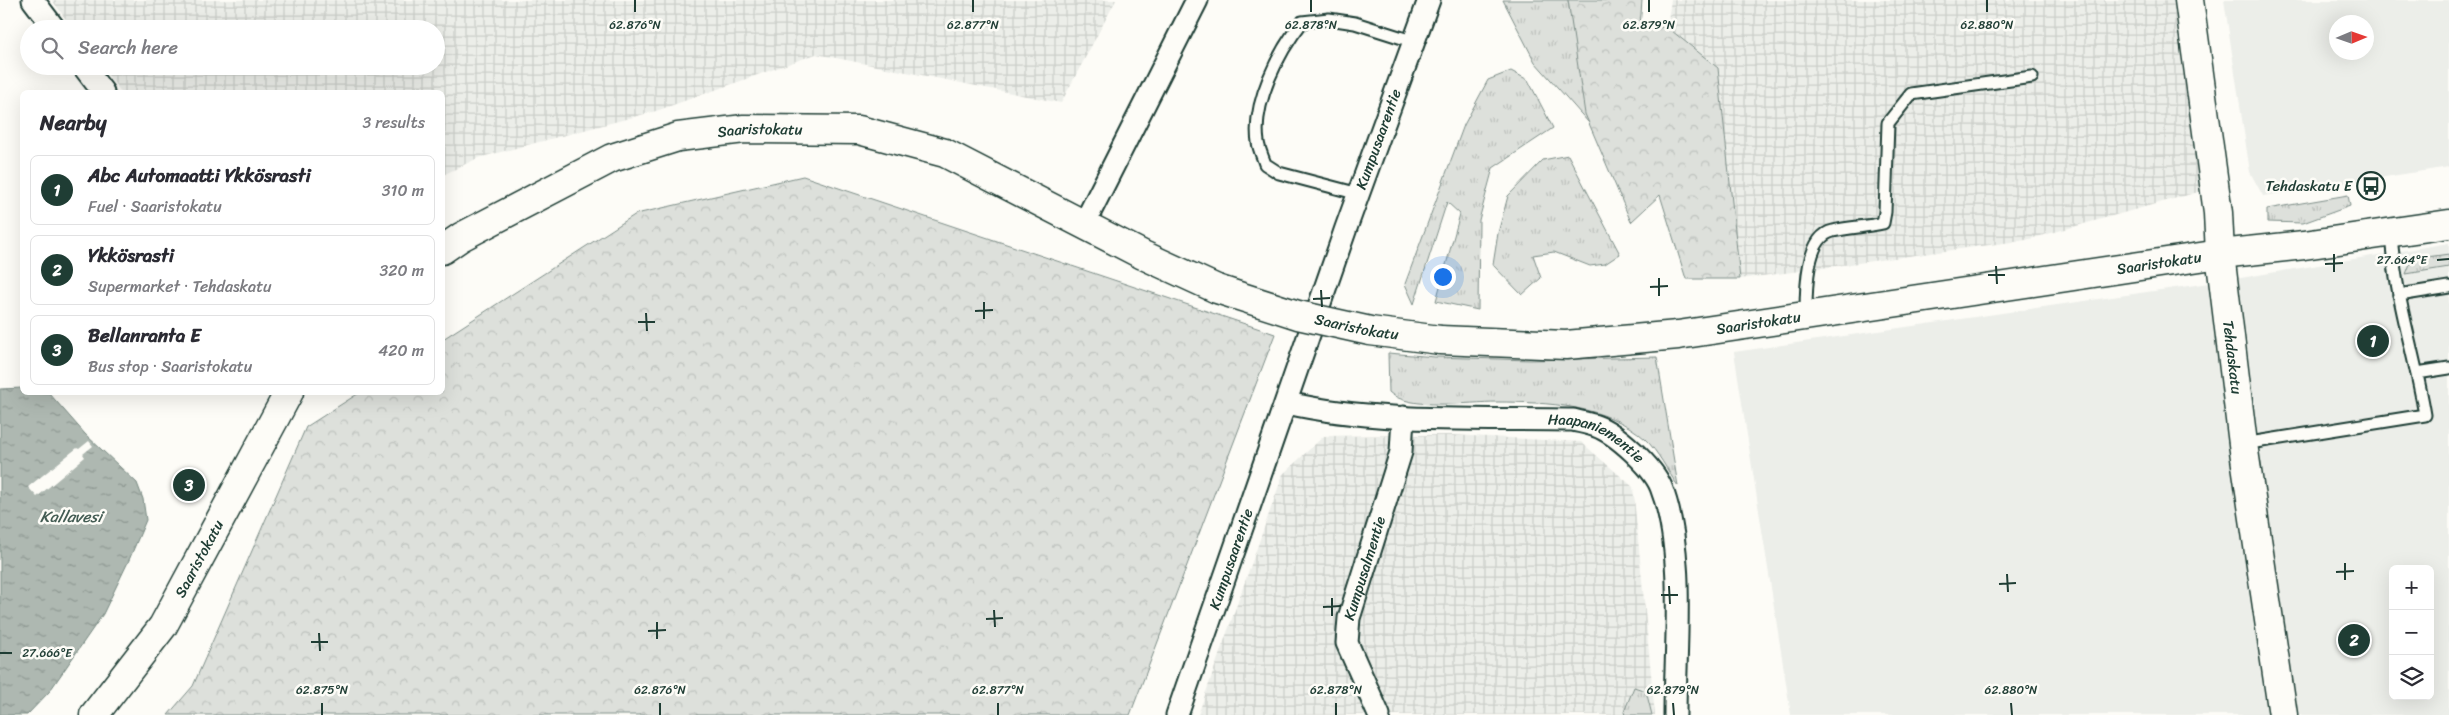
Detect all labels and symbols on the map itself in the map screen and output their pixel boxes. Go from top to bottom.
text: 62.876°N [609,14,662,36]
text: 62.877°N [947,14,1000,36]
text: 62.878°N [1285,14,1338,36]
text: 62.879°N [1623,14,1676,36]
text: 62.880°N [1961,14,2014,36]
north arrow [2329,15,2374,60]
street label: Kumpusaarentie [1348,85,1409,193]
street label: Saaristokatu [716,116,803,145]
bus stop icon: Tehdaskatu E [2356,171,2386,201]
place label: Tehdaskatu E [2266,173,2354,199]
street label: Saaristokatu [2115,244,2203,282]
text: 27.664°E [2377,249,2428,271]
your location [1430,264,1456,290]
street label: Saaristokatu [1714,304,1803,342]
street label: Saaristokatu [1312,306,1400,348]
street label: Tehdaskatu [2215,319,2250,396]
pin: 1 [2357,322,2389,360]
street label: Haapaniementie [1548,407,1651,469]
pin: 3 [173,466,205,504]
water label: Kallavesi [40,502,106,531]
street label: Kumpusaarentie [1201,505,1261,613]
street label: Kumpusalmentie [1336,513,1393,624]
street label: Saaristokatu [168,515,231,603]
pin: 2 [2338,621,2370,659]
text: 27.666°E [22,642,73,664]
text: 62.875°N [296,679,349,701]
text: 62.876°N [634,679,687,701]
text: 62.877°N [972,679,1025,701]
text: 62.878°N [1310,679,1363,701]
text: 62.879°N [1647,679,1700,701]
text: 62.880°N [1985,679,2038,701]

